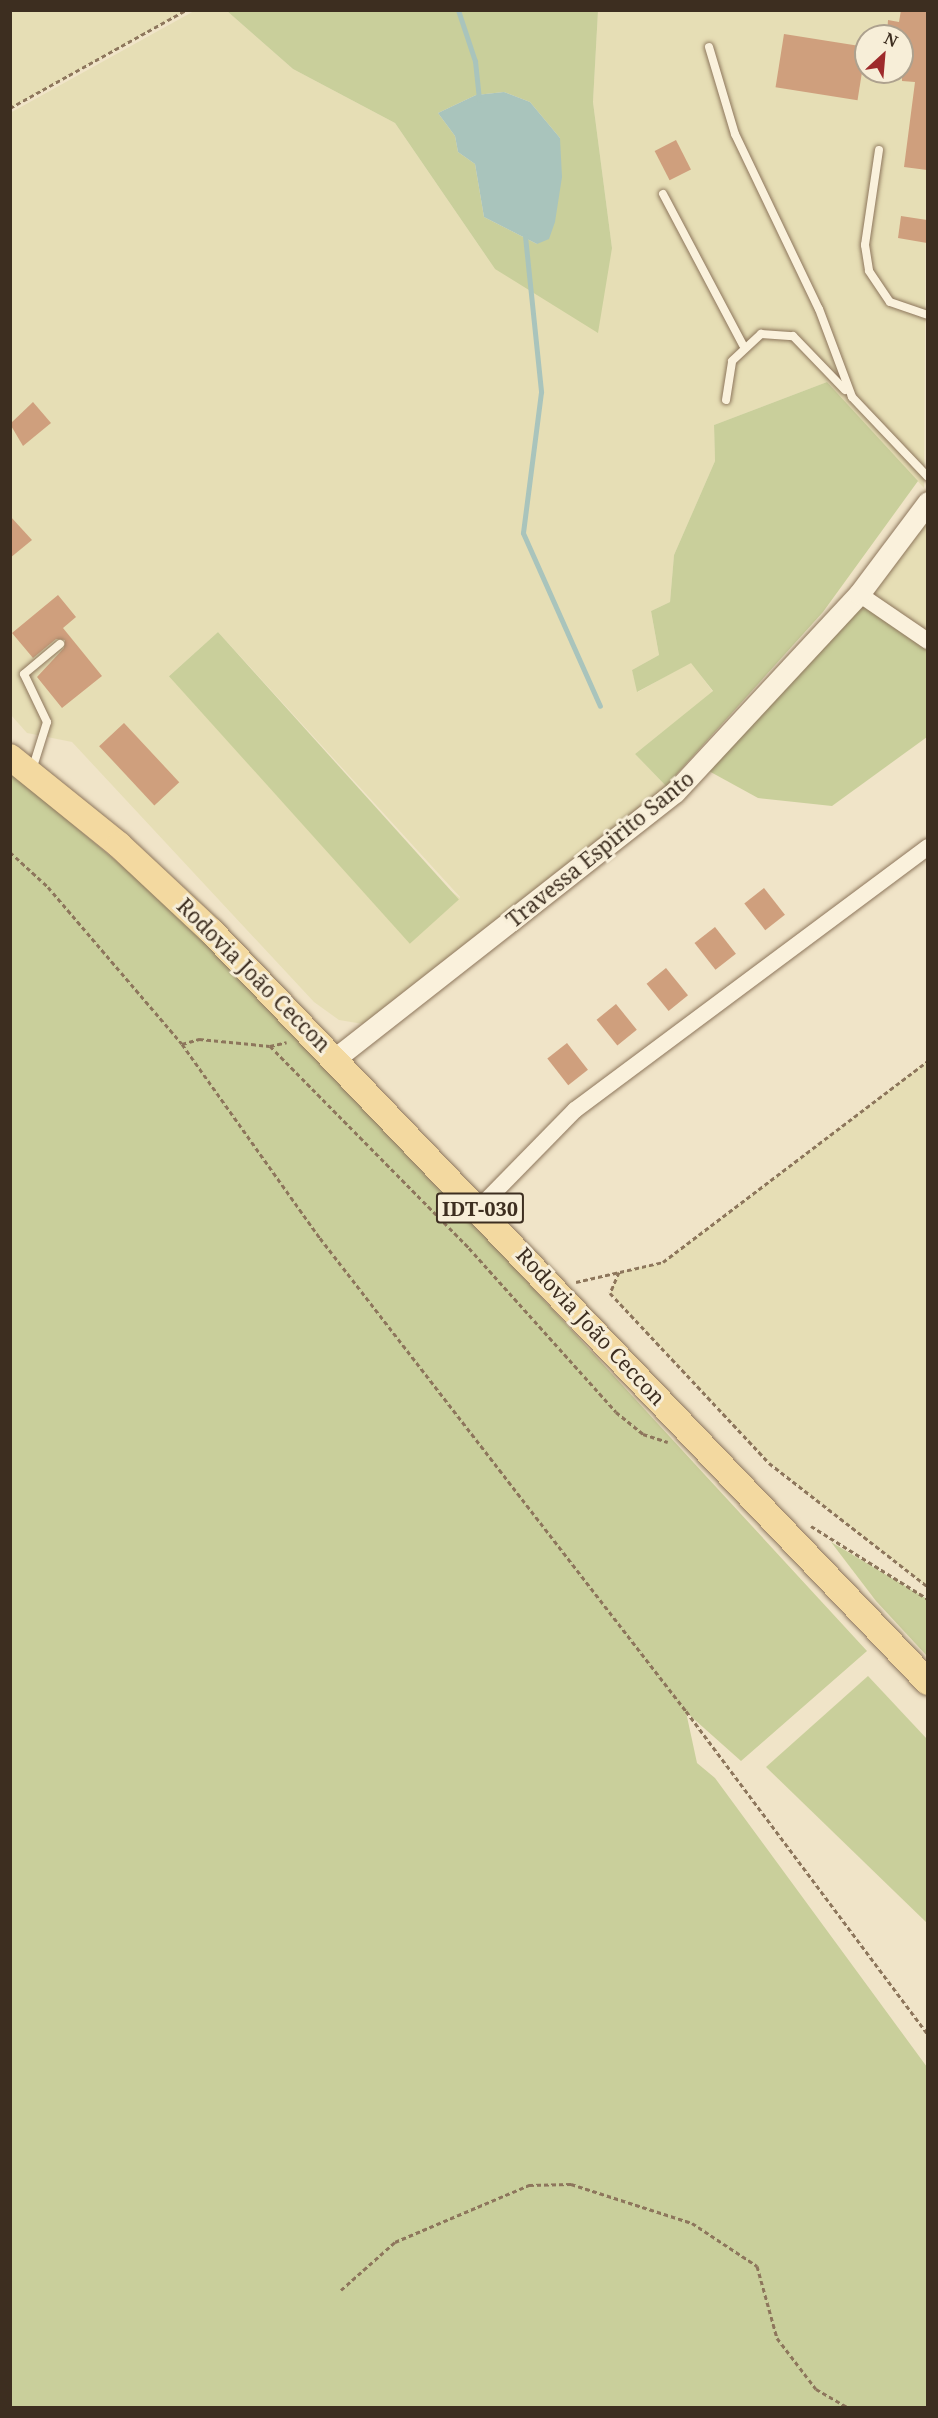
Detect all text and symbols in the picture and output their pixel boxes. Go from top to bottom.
north arrow [854,24,914,84]
text: N [881,27,901,52]
street label: Travessa Espirito Santo [501,766,699,932]
street label: Rodovia João Ceccon [172,893,336,1057]
road number: IDT-030 [435,1191,525,1225]
street label: Rodovia João Ceccon [511,1242,671,1410]

